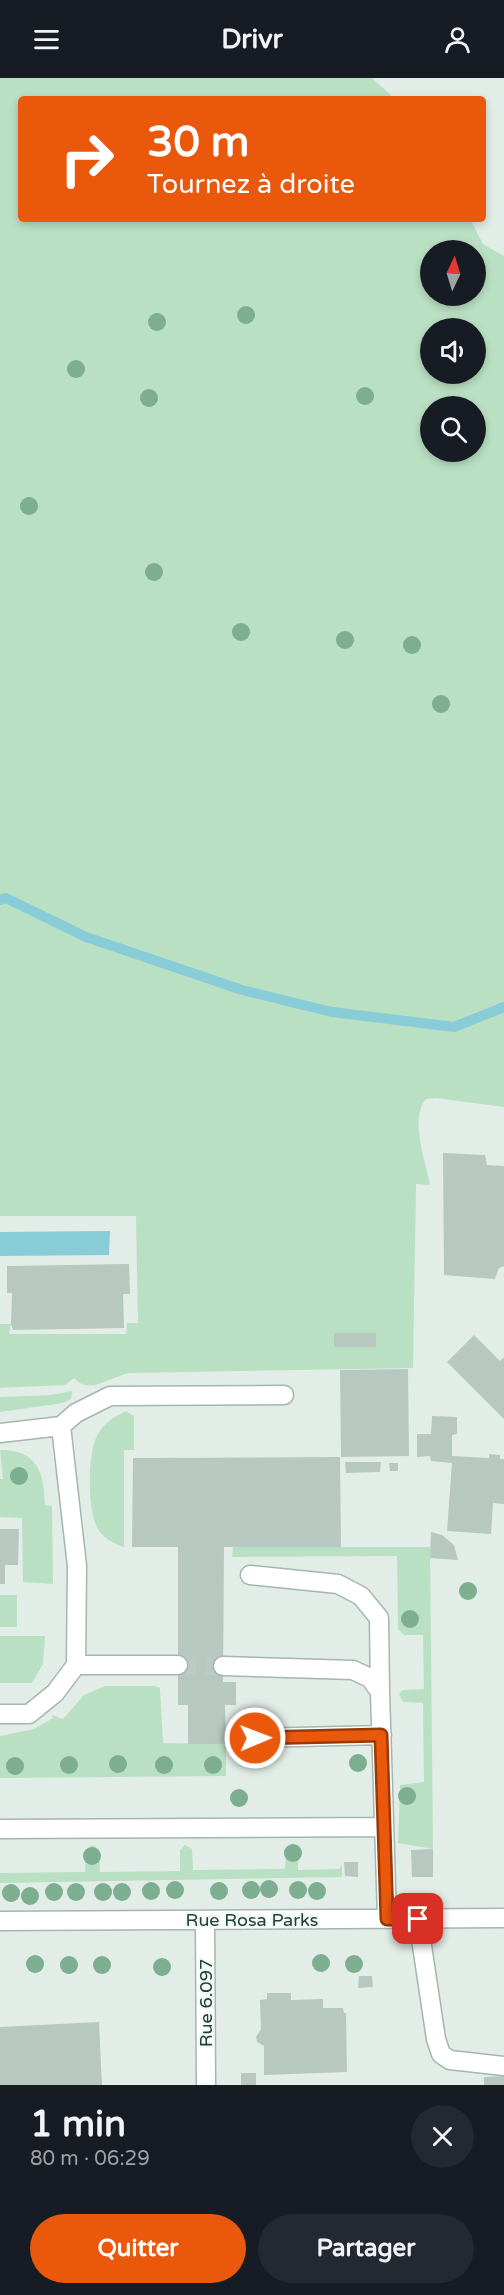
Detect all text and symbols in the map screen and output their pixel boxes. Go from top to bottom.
icon: menu [30,23,63,56]
text: Drivr [221,23,283,56]
icon: person [441,23,474,56]
text: 30 m [147,117,249,168]
icon: right [48,120,126,198]
text: Tournez à droite [147,168,355,201]
north arrow [420,240,486,306]
map controls [420,240,486,462]
button: sound [420,318,486,384]
button: search [420,396,486,462]
position arrow [223,1706,287,1770]
pin [392,1893,443,1944]
icon: arrive [401,1902,434,1935]
street label: Rue Rosa Parks [186,1909,318,1931]
street label: Rue 6.097 [195,1959,217,2047]
text: 1 min [30,2103,126,2146]
button: close [411,2105,474,2168]
text: 80 m · 06:29 [30,2147,150,2171]
button: Quitter [30,2214,246,2283]
button: Partager [258,2214,474,2283]

